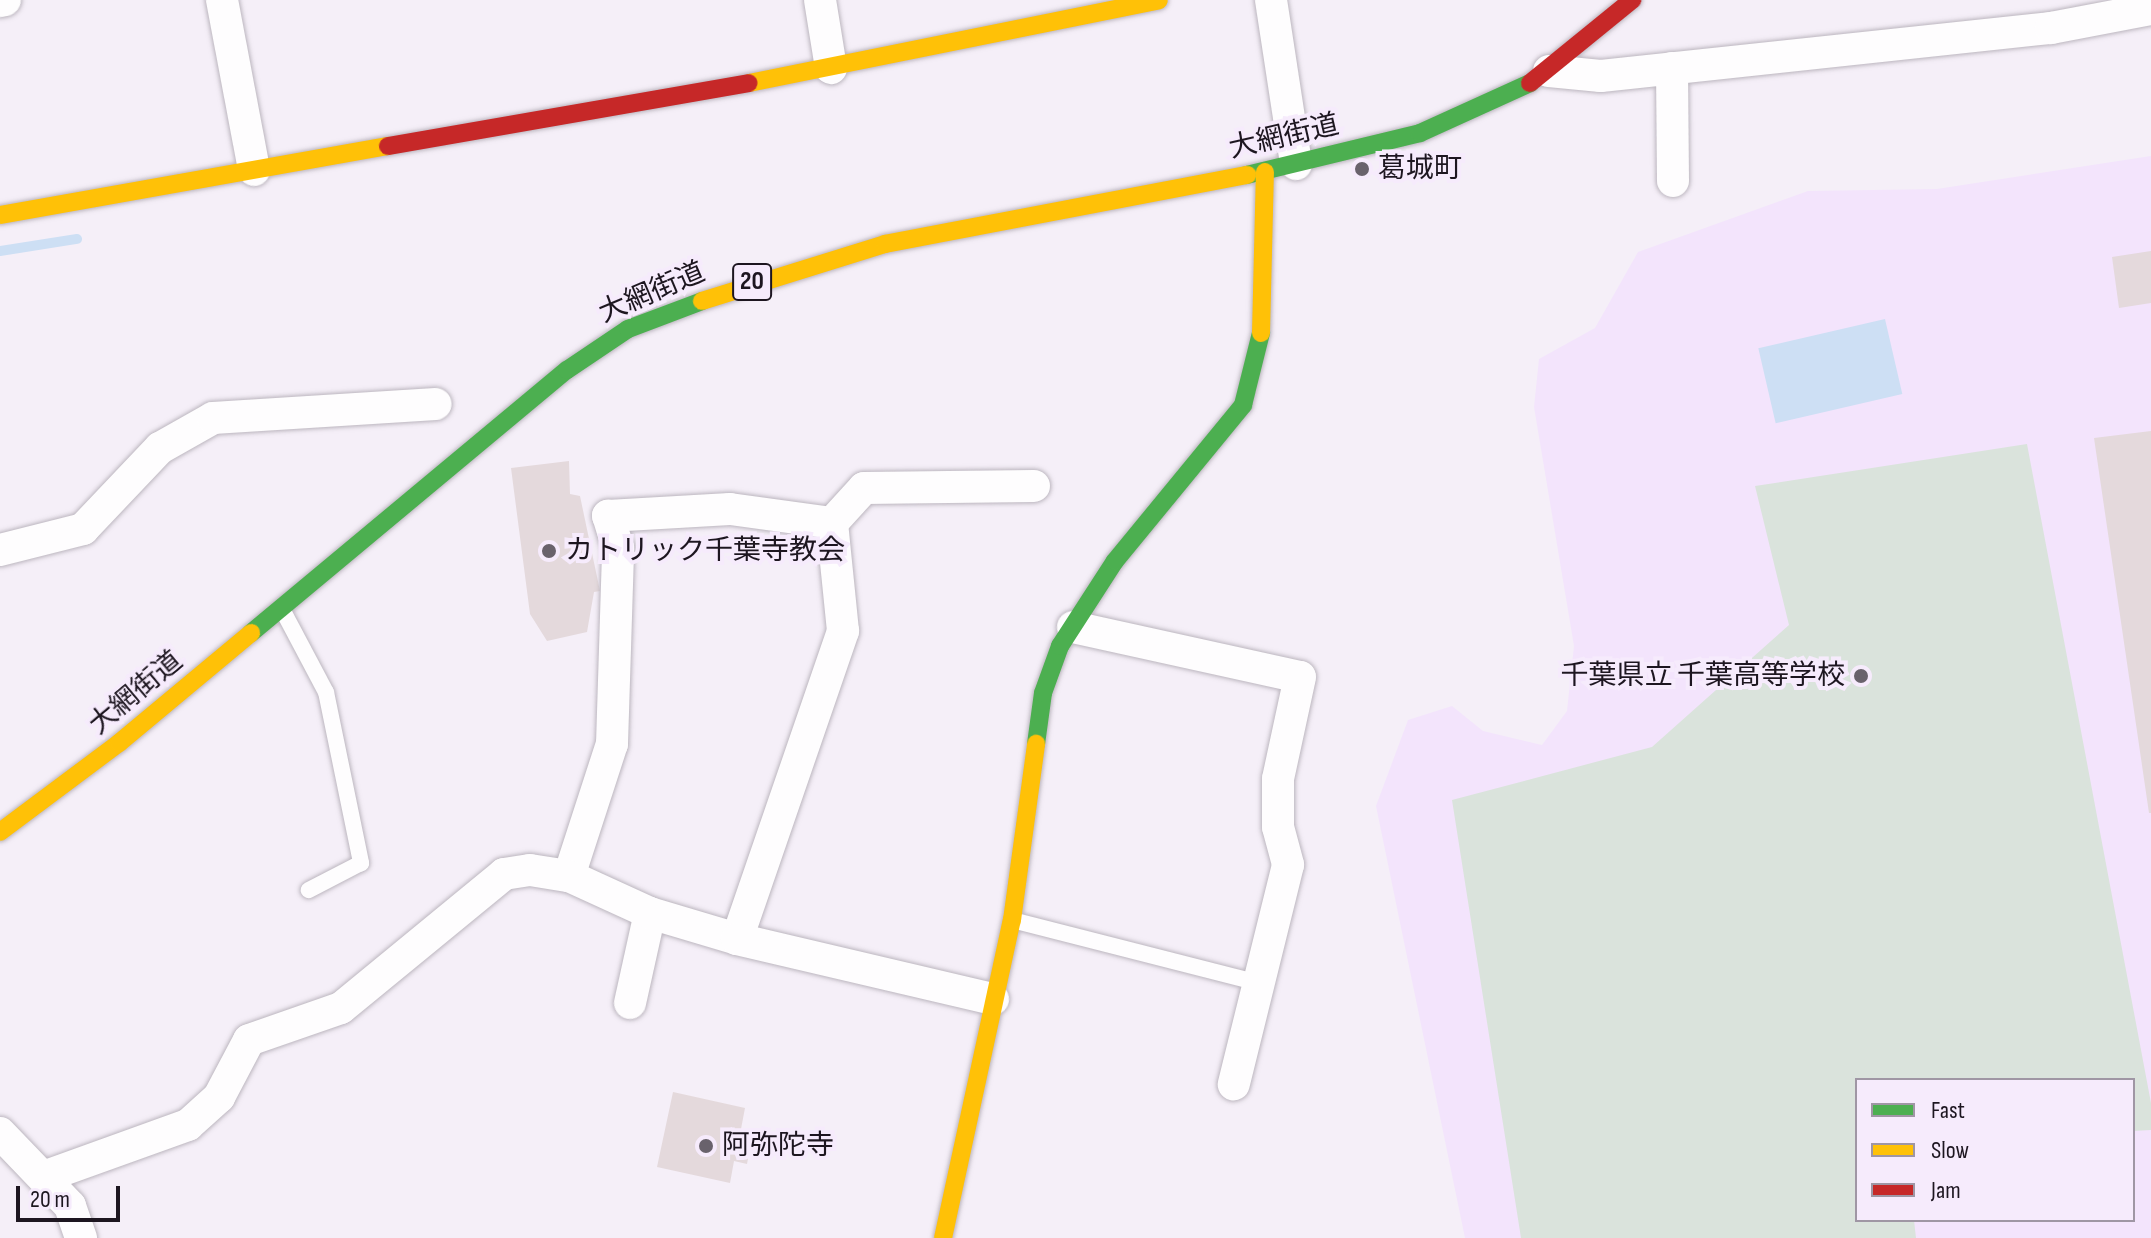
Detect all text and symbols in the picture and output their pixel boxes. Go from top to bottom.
street label: 大網街道 [1226,108,1342,166]
place label: 葛城町 [1378,152,1462,186]
marker: 葛城町 [1353,160,1371,178]
street label: 大網街道 [594,256,710,330]
road number: 20 [732,260,772,304]
place label: カトリック千葉寺教会 [565,534,845,568]
marker: カトリック千葉寺教会 [540,542,558,560]
street label: 大網街道 [82,644,190,742]
place label: 千葉県立 千葉高等学校 [1561,659,1845,693]
marker: 千葉県立 千葉高等学校 [1852,667,1870,685]
legend [1855,1078,2135,1222]
text: Fast [1931,1096,1965,1125]
place label: 阿弥陀寺 [722,1129,834,1163]
text: Slow [1931,1136,1969,1165]
marker: 阿弥陀寺 [697,1137,715,1155]
scale bar [20,1170,124,1220]
text: Jam [1931,1176,1961,1205]
text: 20 m [30,1185,70,1214]

